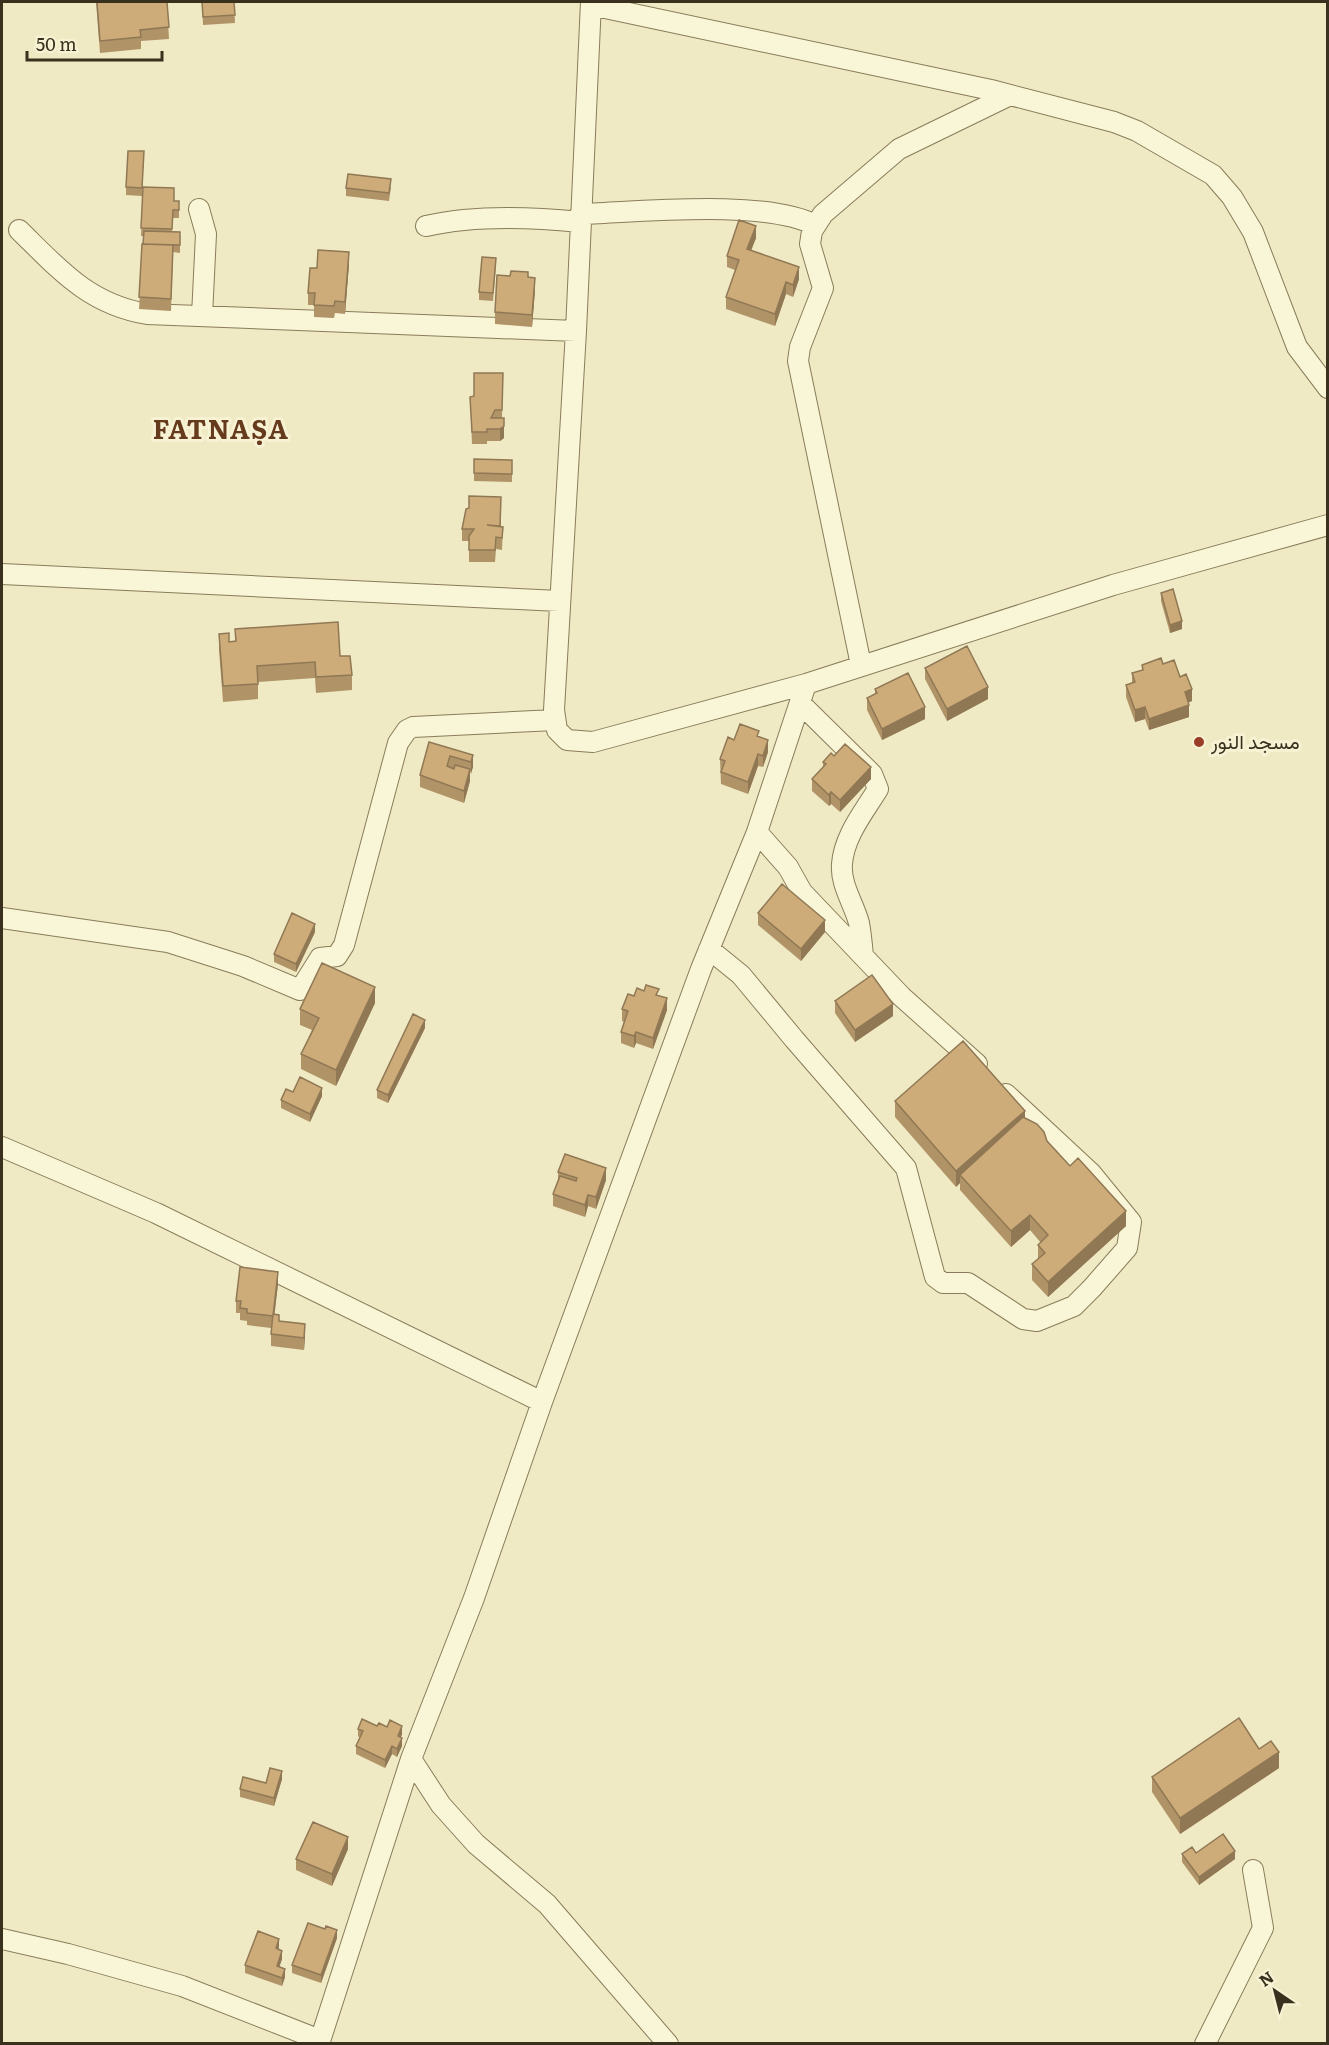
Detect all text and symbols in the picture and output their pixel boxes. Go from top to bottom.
scale bar [27,24,162,62]
text: 50 m [36,30,77,57]
district label: FATNAṢA [153,408,289,447]
place label: مسجد النور [1210,725,1300,755]
marker: مسجد النور [1192,735,1206,749]
north arrow [1245,1961,1305,2021]
text: N [1253,1964,1278,1992]

